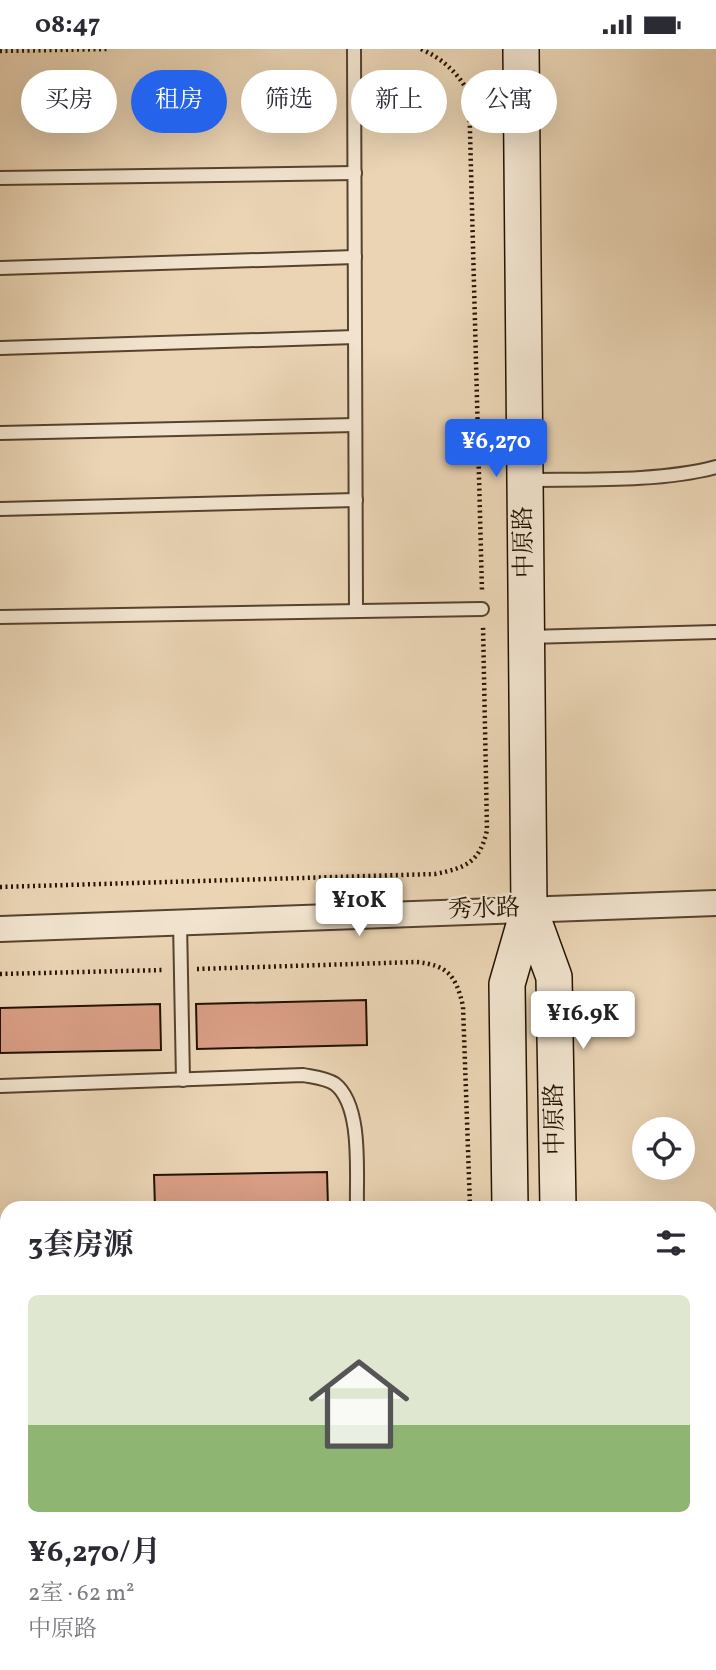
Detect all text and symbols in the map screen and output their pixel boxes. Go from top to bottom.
text: 08:47 [35,7,100,43]
chip: 买房 [21,70,117,133]
chip: 租房 [131,70,227,133]
chip: 筛选 [241,70,337,133]
chip: 新上 [351,70,447,133]
chip: 公寓 [461,70,557,133]
pin: ¥6,270 [439,419,553,479]
text: ¥6,270 [461,426,531,458]
street label: 中原路 [507,506,543,578]
pin: ¥10K [318,879,400,938]
text: ¥10K [332,885,386,917]
street label: 秀水路 [447,892,521,928]
pin: ¥16.9K [526,991,640,1051]
text: ¥16.9K [547,998,619,1030]
street label: 中原路 [538,1083,574,1155]
map controls [632,1117,695,1180]
button: locate [632,1117,695,1180]
icon: filters [652,1224,690,1262]
text: 3套房源 [28,1225,133,1267]
icon: home [296,1341,422,1467]
text: ¥6,270/月 [28,1532,161,1574]
text: 2室 · 62 m² [28,1578,135,1610]
text: 中原路 [28,1614,97,1646]

